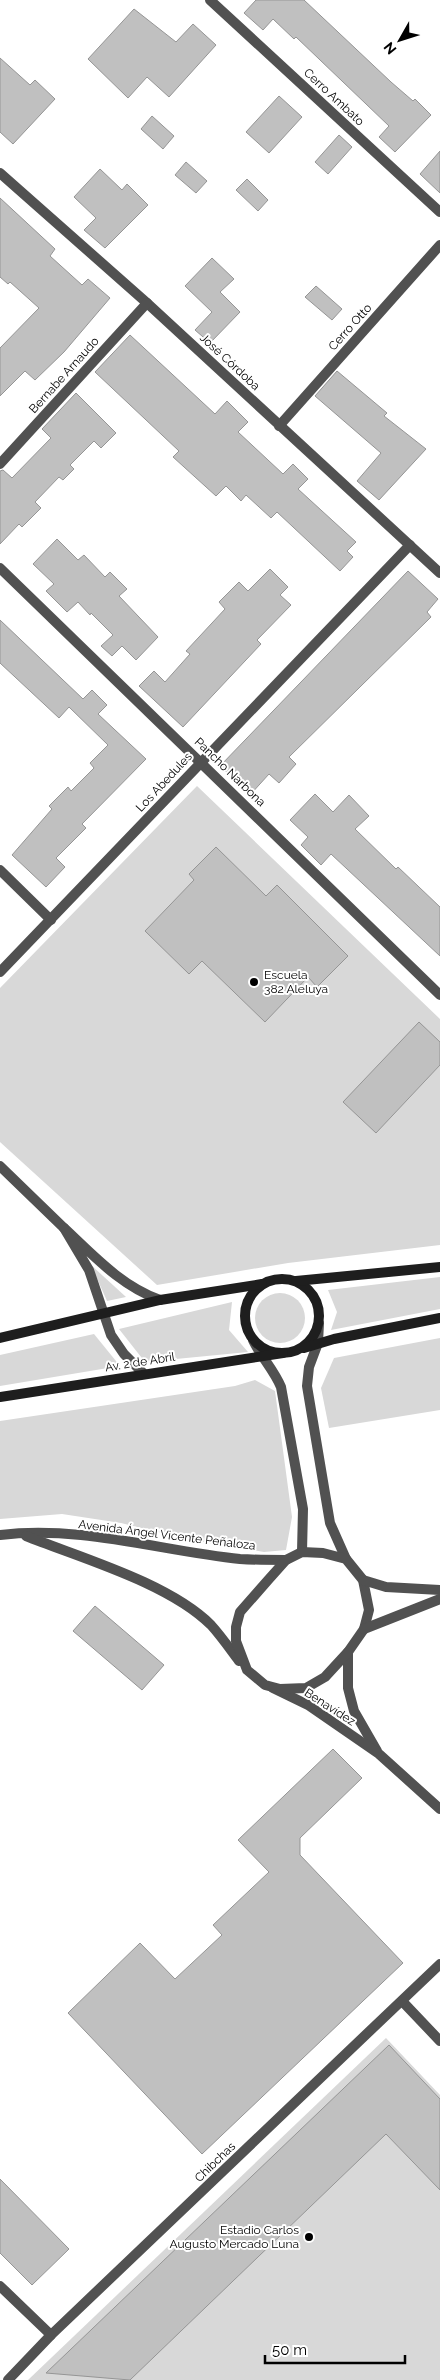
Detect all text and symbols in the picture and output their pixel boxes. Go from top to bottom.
north arrow [375,15,425,65]
text: N [380,39,399,57]
street label: Cerro Ambato [301,65,367,129]
street label: Cerro Otto [325,301,375,353]
street label: José Córdoba [197,331,263,393]
street label: Bernabe Arnaudo [26,334,102,416]
street label: Pancho Narbona [192,735,268,809]
street label: Los Abedules [133,749,195,814]
place label: Escuela 382 Aleluya [264,968,328,996]
marker: Escuela 382 Aleluya [248,976,260,988]
street label: Av. 2 de Abril [104,1349,177,1374]
street label: Avenida Ángel Vicente Peñaloza [78,1517,256,1553]
street label: Benavídez [302,1685,358,1729]
street label: Chibchas [192,2139,238,2185]
place label: Estadio Carlos Augusto Mercado Luna [170,2223,299,2251]
marker: Estadio Carlos Augusto Mercado Luna [303,2231,315,2243]
scale bar [265,2332,405,2364]
text: 50 m [272,2341,307,2359]

